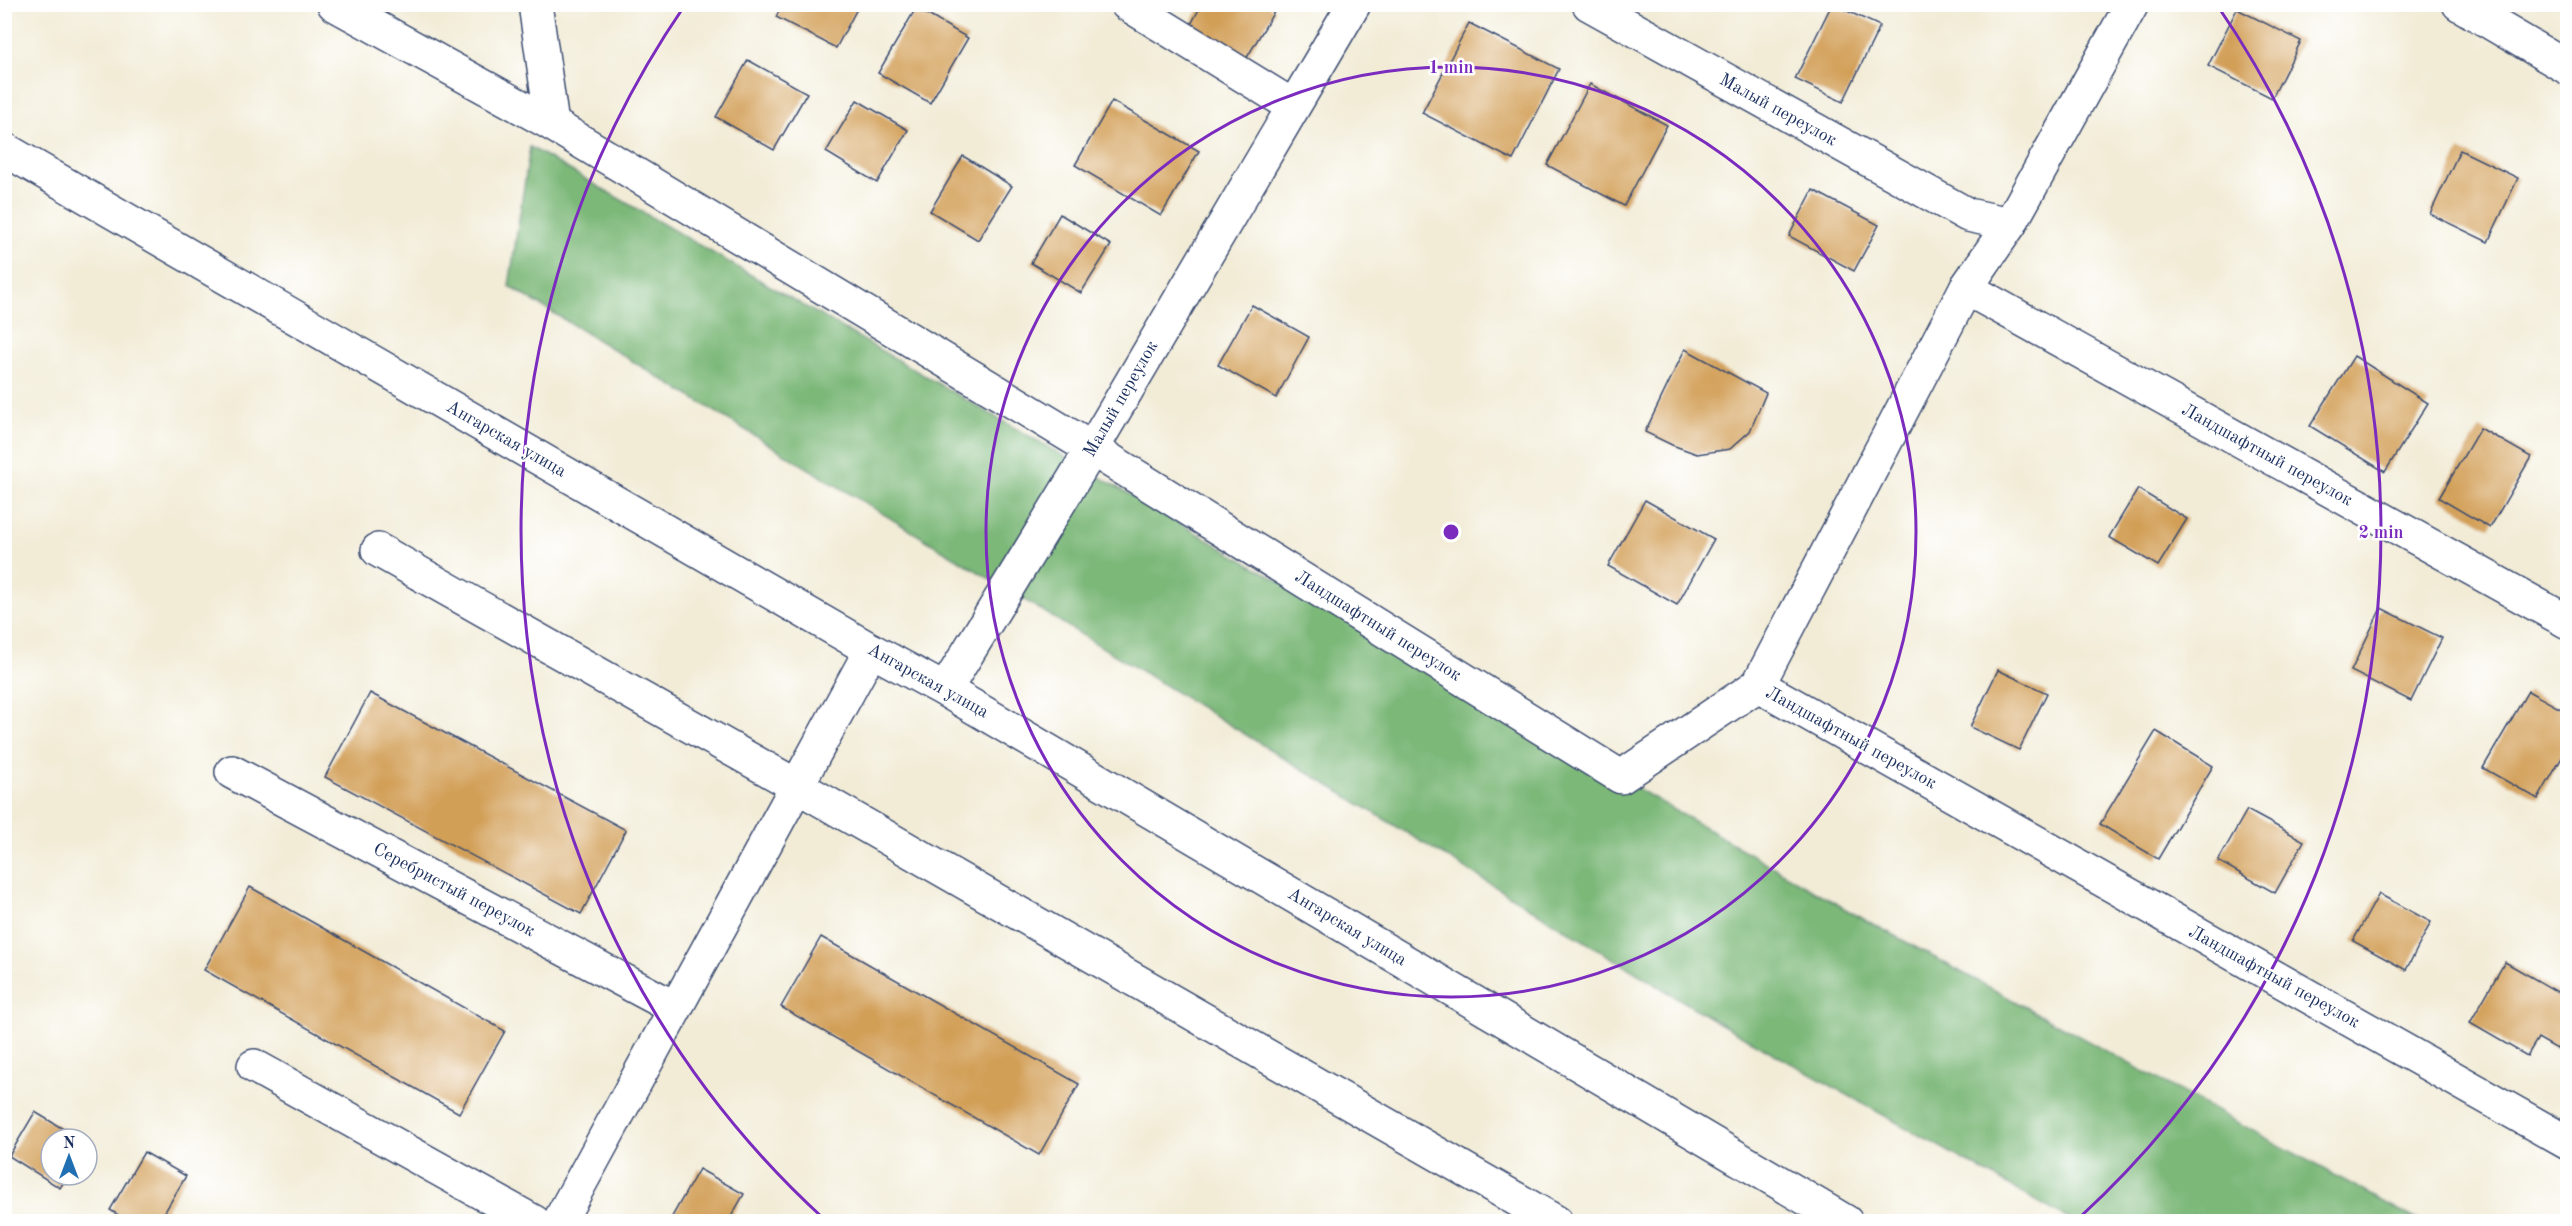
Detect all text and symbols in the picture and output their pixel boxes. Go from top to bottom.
text: 1 min [1428,59,1474,77]
street label: Малый переулок [1716,70,1840,150]
street label: Малый переулок [1080,338,1162,460]
street label: Ангарская улица [443,397,569,481]
street label: Ландшафтный переулок [2178,400,2356,510]
centre of rings [1441,522,1461,542]
text: 2 min [2358,524,2404,542]
street label: Ландшафтный переулок [1291,567,1464,685]
street label: Ангарская улица [864,640,992,722]
street label: Ландшафтный переулок [1762,683,1940,793]
street label: Серебристый переулок [370,840,538,940]
street label: Ангарская улица [1284,884,1410,970]
street label: Ландшафтный переулок [2185,922,2363,1032]
north arrow [39,1127,99,1187]
text: N [63,1136,76,1152]

